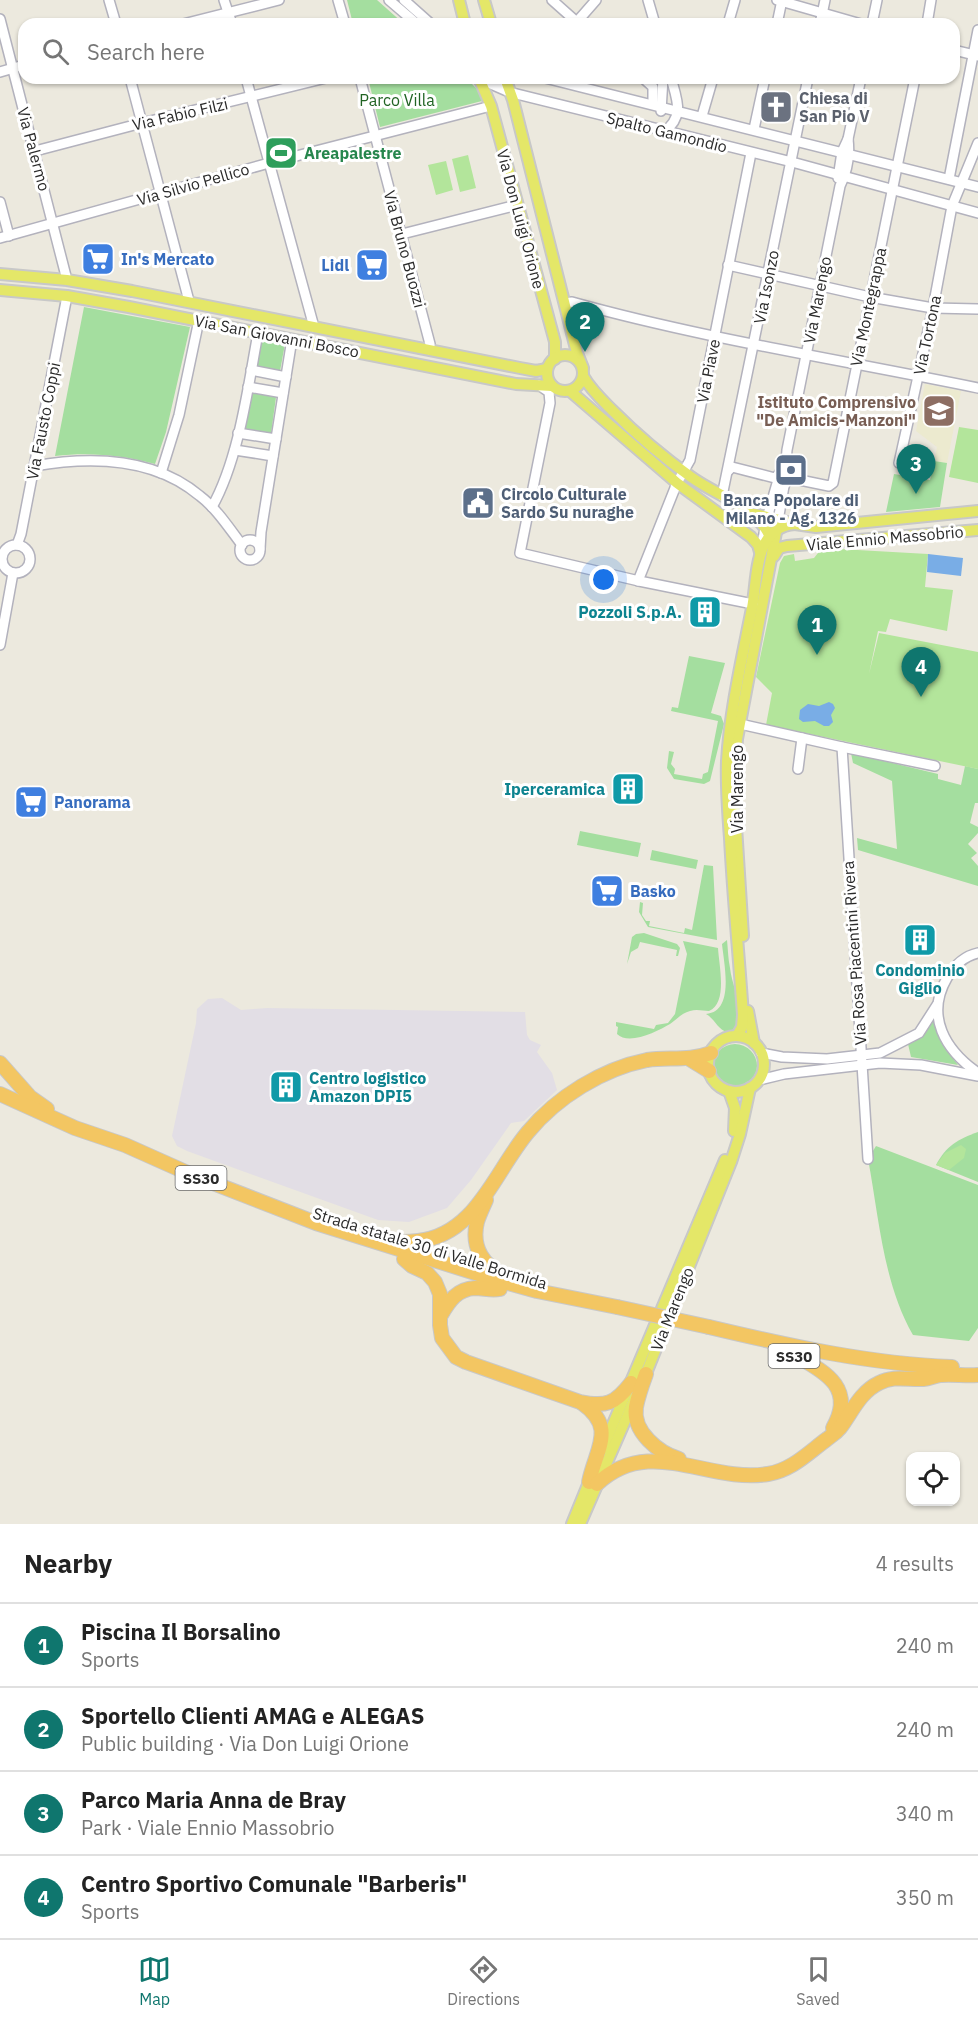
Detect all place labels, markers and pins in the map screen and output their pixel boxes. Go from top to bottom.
place label: Chiesa di San Pio V [799,88,870,126]
church icon: Chiesa di San Pio V [758,89,794,125]
sports icon: Areapalestre [263,135,299,171]
place label: Areapalestre [304,143,402,163]
supermarket icon: In's Mercato [80,241,116,277]
supermarket icon: Lidl [354,247,390,283]
place label: In's Mercato [121,249,214,269]
place label: Lidl [321,255,349,275]
pin: 2 [566,302,604,352]
place label: Istituto Comprensivo "De Amicis-Manzoni" [756,392,916,430]
school or university icon: Istituto Comprensivo "De Amicis-Manzoni" [921,393,957,429]
pin: 3 [896,444,936,494]
bank icon: Banca Popolare di Milano - Ag. 1326 [773,452,809,488]
place label: Circolo Culturale Sardo Su nuraghe [501,484,634,522]
public building icon: Circolo Culturale Sardo Su nuraghe [460,485,496,521]
place label: Banca Popolare di Milano - Ag. 1326 [723,490,859,528]
building icon: Pozzoli S.p.A. [687,594,723,630]
place label: Pozzoli S.p.A. [578,602,682,622]
pin: 1 [798,606,836,655]
pin: 4 [902,648,940,697]
building icon: Iperceramica [610,771,646,807]
place label: Iperceramica [504,779,605,799]
supermarket icon: Panorama [13,784,49,820]
place label: Panorama [54,792,131,812]
supermarket icon: Basko [589,873,625,909]
place label: Basko [630,881,676,901]
building icon: Condominio Giglio [902,922,938,958]
place label: Condominio Giglio [875,960,965,998]
place label: Centro logistico Amazon DPI5 [309,1068,426,1106]
building icon: Centro logistico Amazon DPI5 [268,1069,304,1105]

